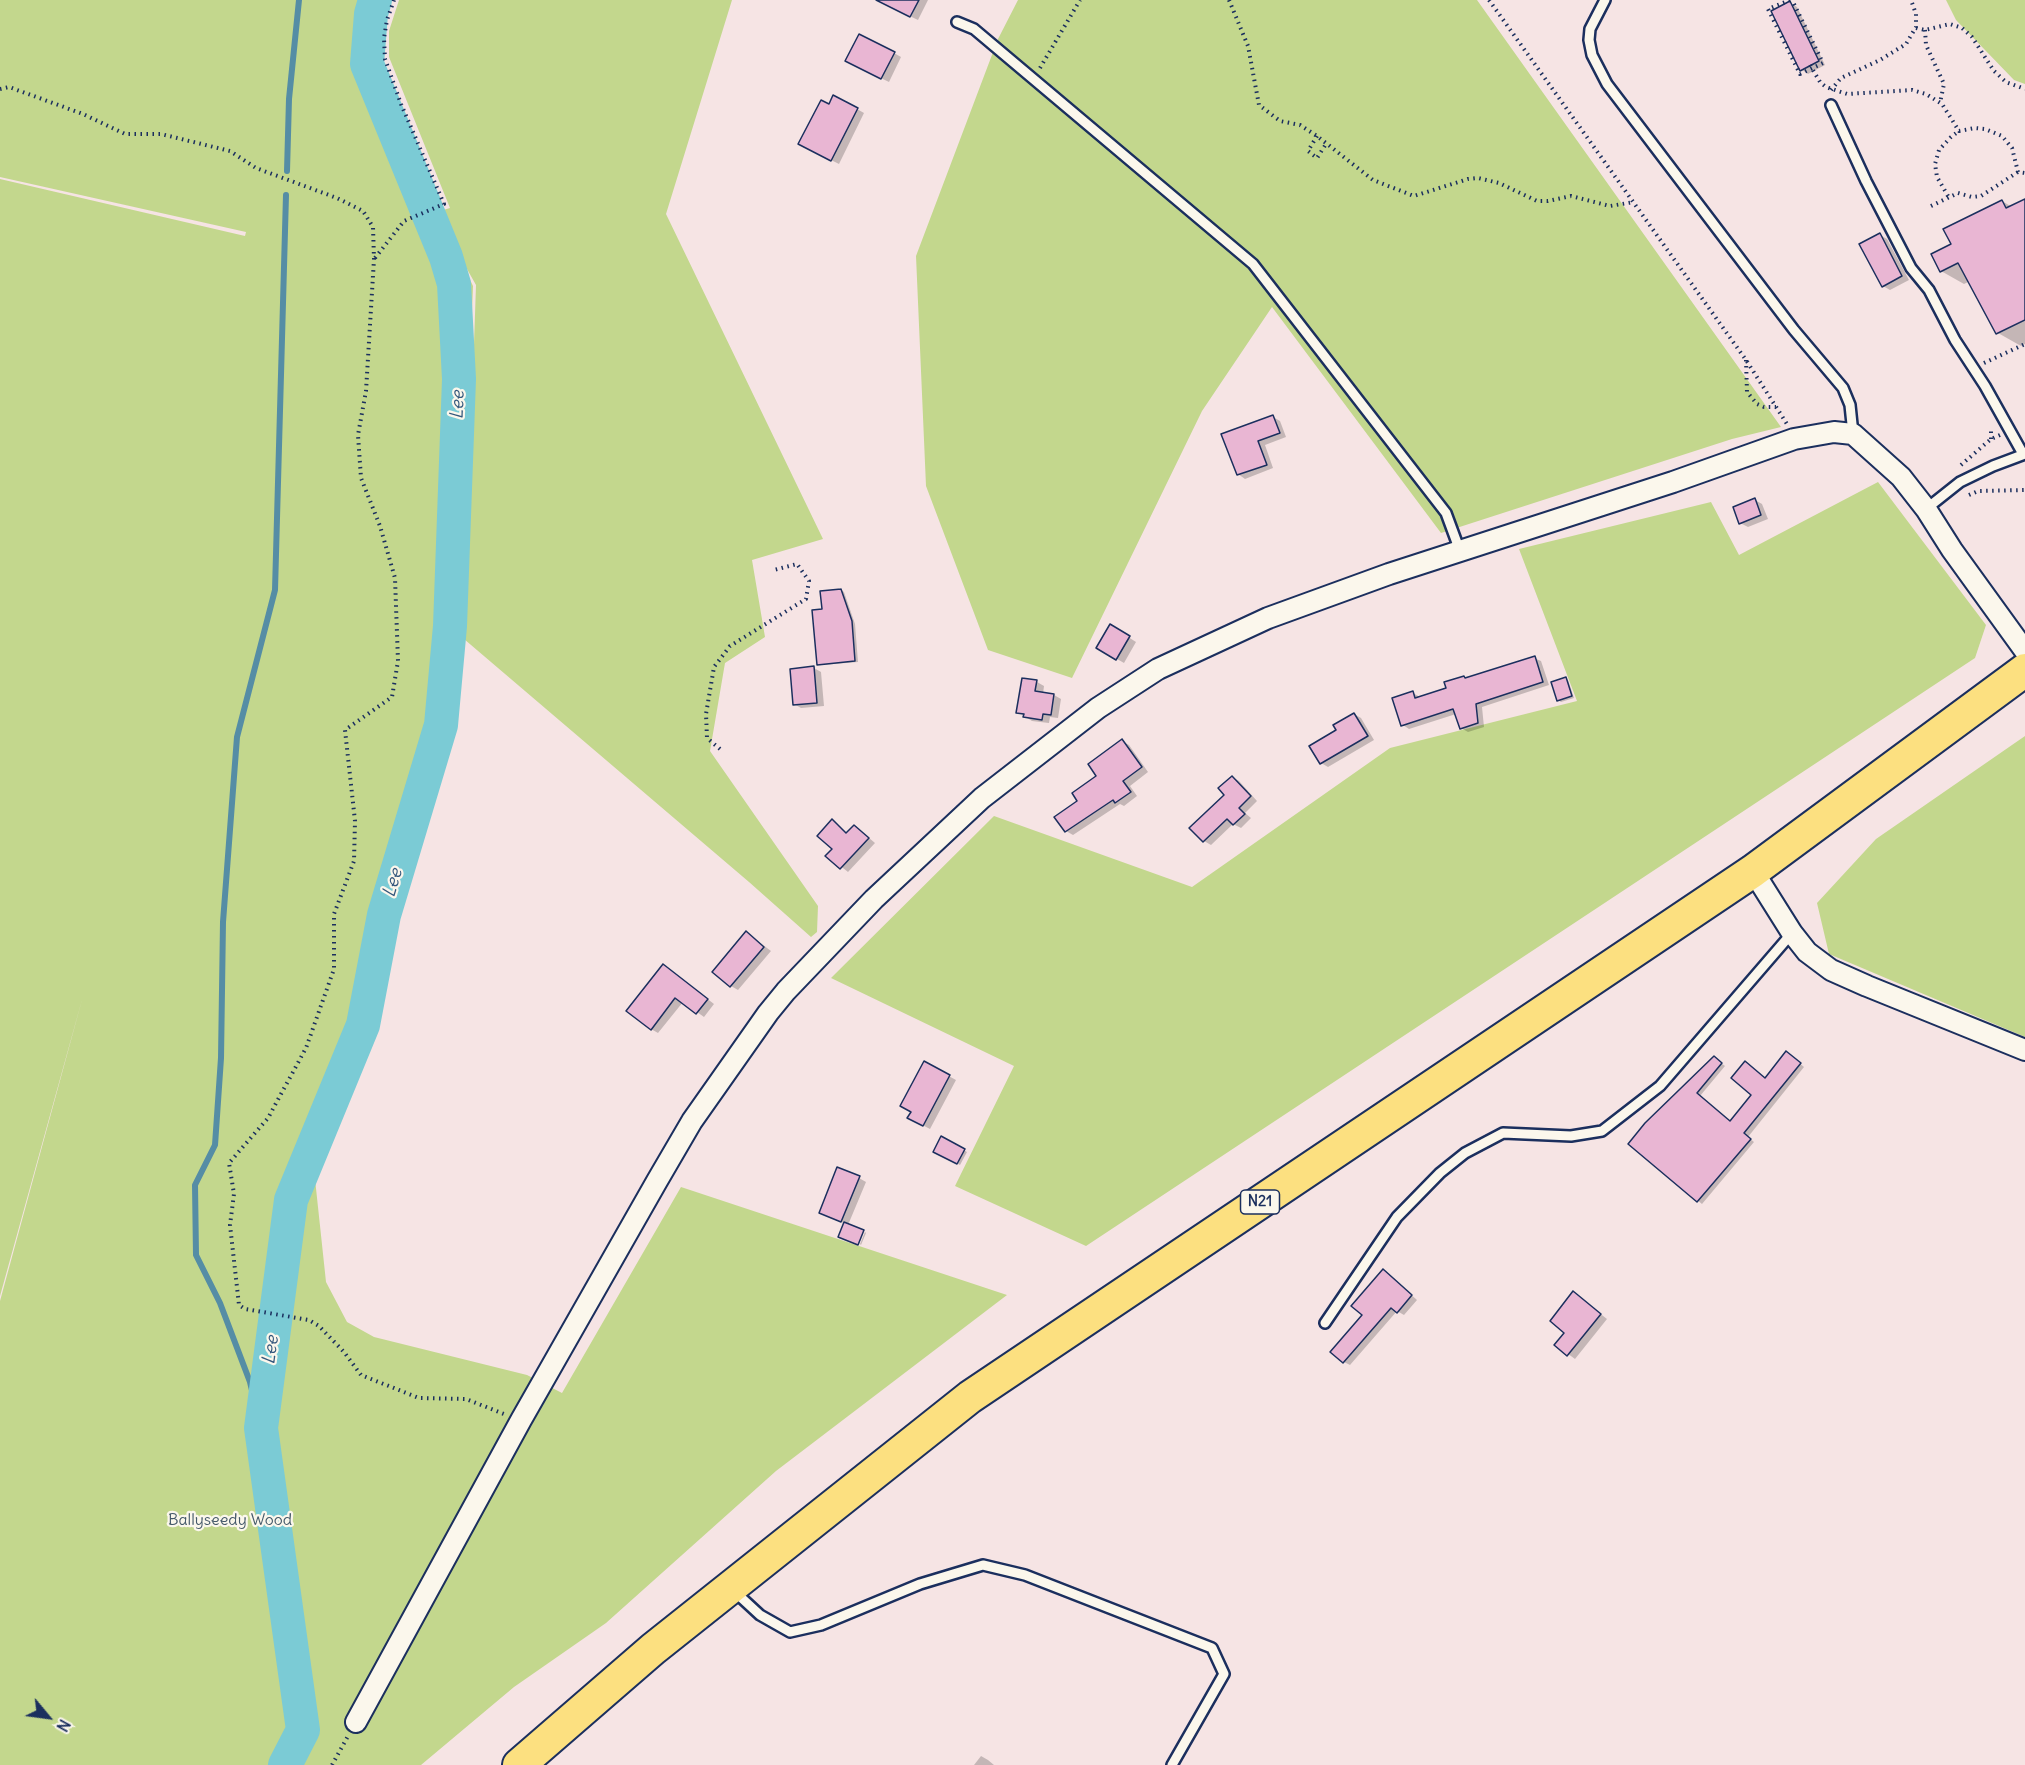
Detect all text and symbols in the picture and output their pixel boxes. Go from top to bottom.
water label: Lee [447,390,469,420]
water label: Lee [378,866,408,900]
road number: N21 [1240,1190,1280,1214]
water label: Lee [258,1334,284,1366]
park label: Ballyseedy Wood [168,1510,292,1530]
north arrow [18,1687,78,1747]
text: N [52,1716,75,1735]

